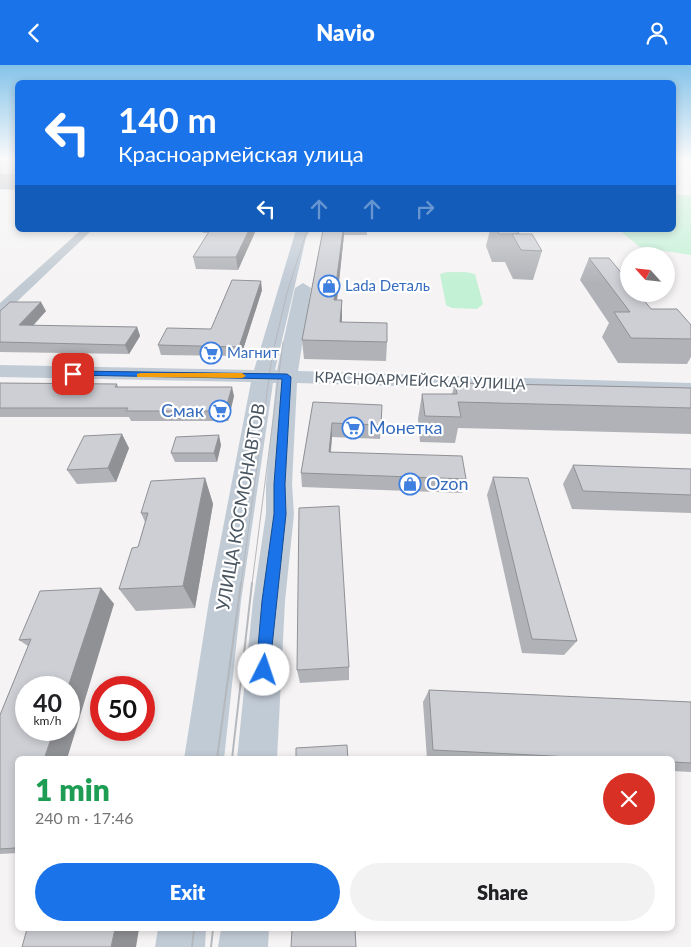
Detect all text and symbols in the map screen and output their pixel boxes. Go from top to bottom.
icon: back [20,19,48,47]
text: Navio [316,19,375,46]
icon: person [643,19,671,47]
text: 140 m [118,98,217,140]
icon: left [35,100,100,165]
text: Красноармейская улица [118,140,364,167]
icon: left [252,195,280,223]
icon: ahead [305,195,333,223]
icon: ahead [358,195,386,223]
icon: right [411,195,439,223]
north arrow [620,247,675,303]
map controls [620,247,675,302]
shop icon: Lada Dеталь [317,274,341,298]
place label: Lada Dеталь [345,276,430,294]
supermarket icon: Магнит [199,341,223,365]
place label: Магнит [227,343,279,361]
pin [52,353,94,395]
icon: arrive [59,360,87,388]
street label: КРАСНОАРМЕЙСКАЯ УЛИЦА [314,367,527,393]
place label: Смак [161,399,205,421]
supermarket icon: Смак [208,399,232,423]
street label: УЛИЦА КОСМОНАВТОВ [211,401,269,612]
supermarket icon: Монетка [341,416,365,440]
place label: Монетка [369,416,443,438]
shop icon: Ozon [398,472,422,496]
place label: Ozon [426,472,468,494]
position arrow [237,643,289,695]
speed limit sign: 50 [90,676,155,741]
text: 40 [33,687,62,717]
text: km/h [33,713,62,728]
text: 1 min [35,771,110,807]
button: close [603,773,655,825]
text: 240 m · 17:46 [35,808,134,827]
button: Exit [35,863,340,921]
button: Share [350,863,655,921]

